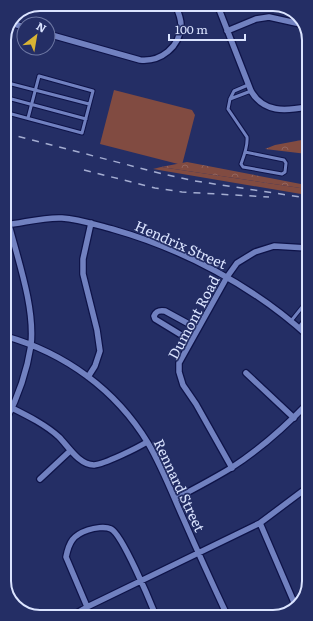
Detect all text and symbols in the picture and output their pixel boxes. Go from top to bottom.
north arrow [16,16,56,56]
scale bar [169,16,245,42]
text: N [34,17,50,36]
text: 100 m [175,20,208,38]
street label: Hendrix Street [132,215,230,273]
street label: Dumont Road [162,271,224,362]
street label: Rennard Street [150,435,210,535]

